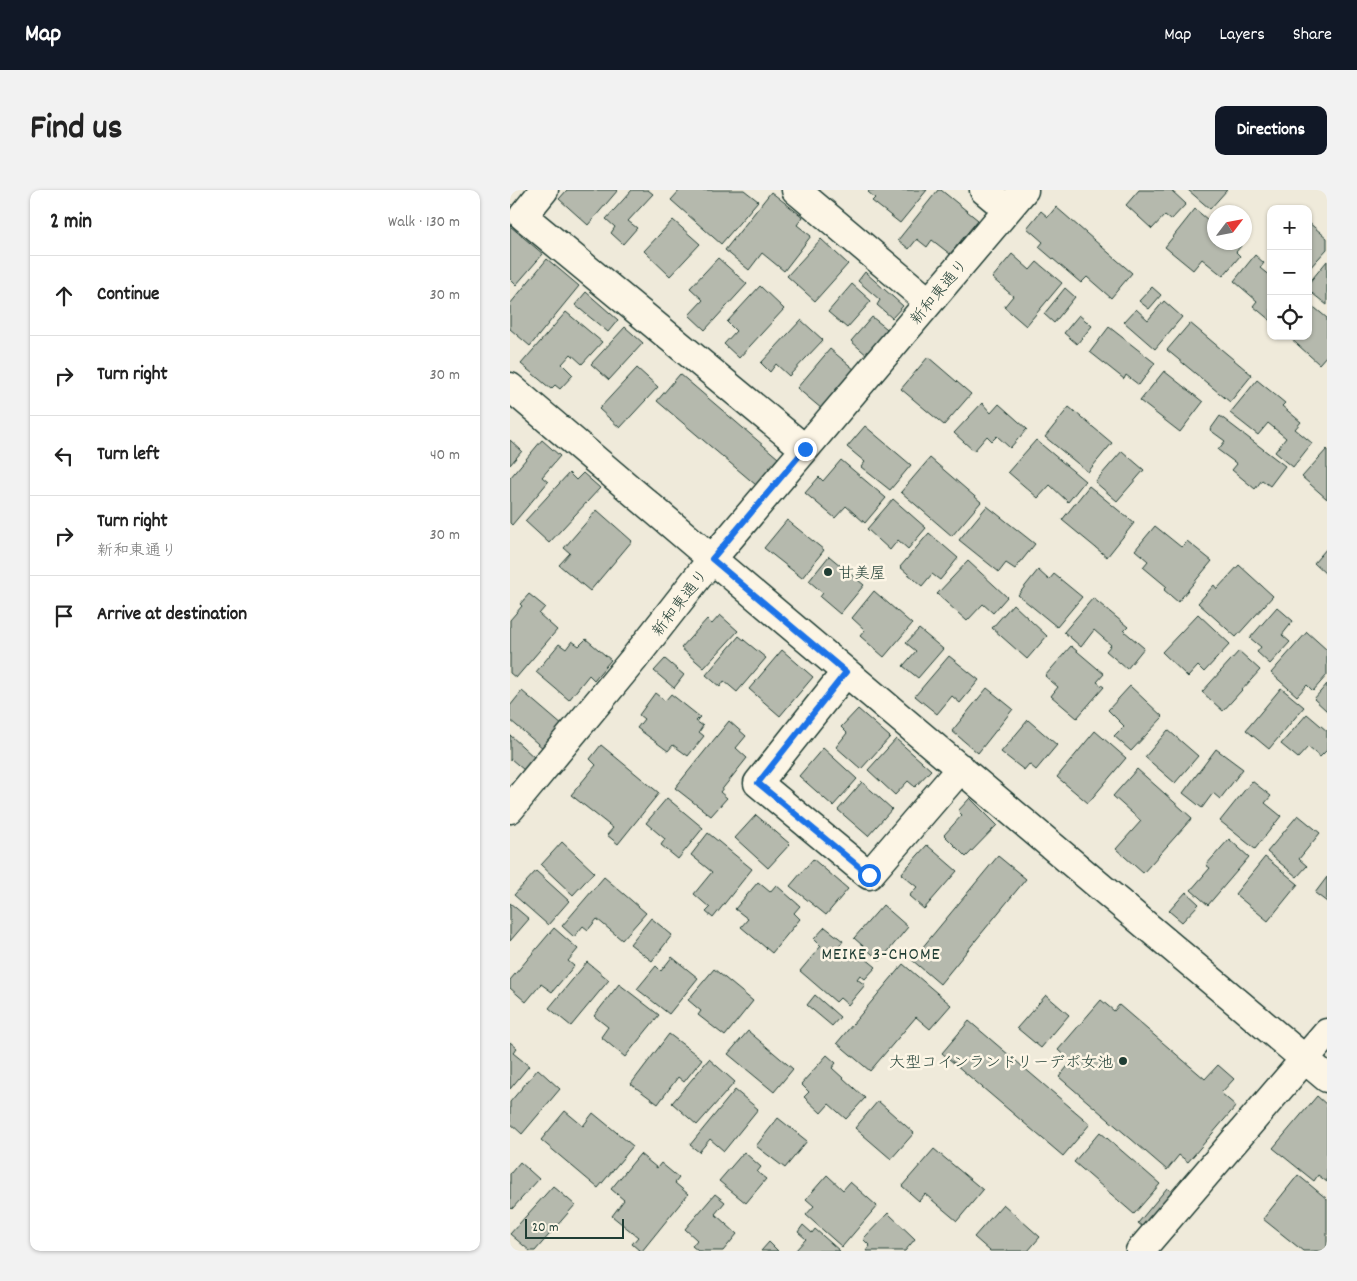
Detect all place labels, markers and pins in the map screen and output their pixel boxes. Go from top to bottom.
place label: 甘美屋 [838,563,886,586]
marker: 甘美屋 [822,566,834,578]
place label: 大型コインランドリーデポ女池 [889,1052,1113,1075]
marker: 大型コインランドリーデポ女池 [1117,1055,1129,1067]

